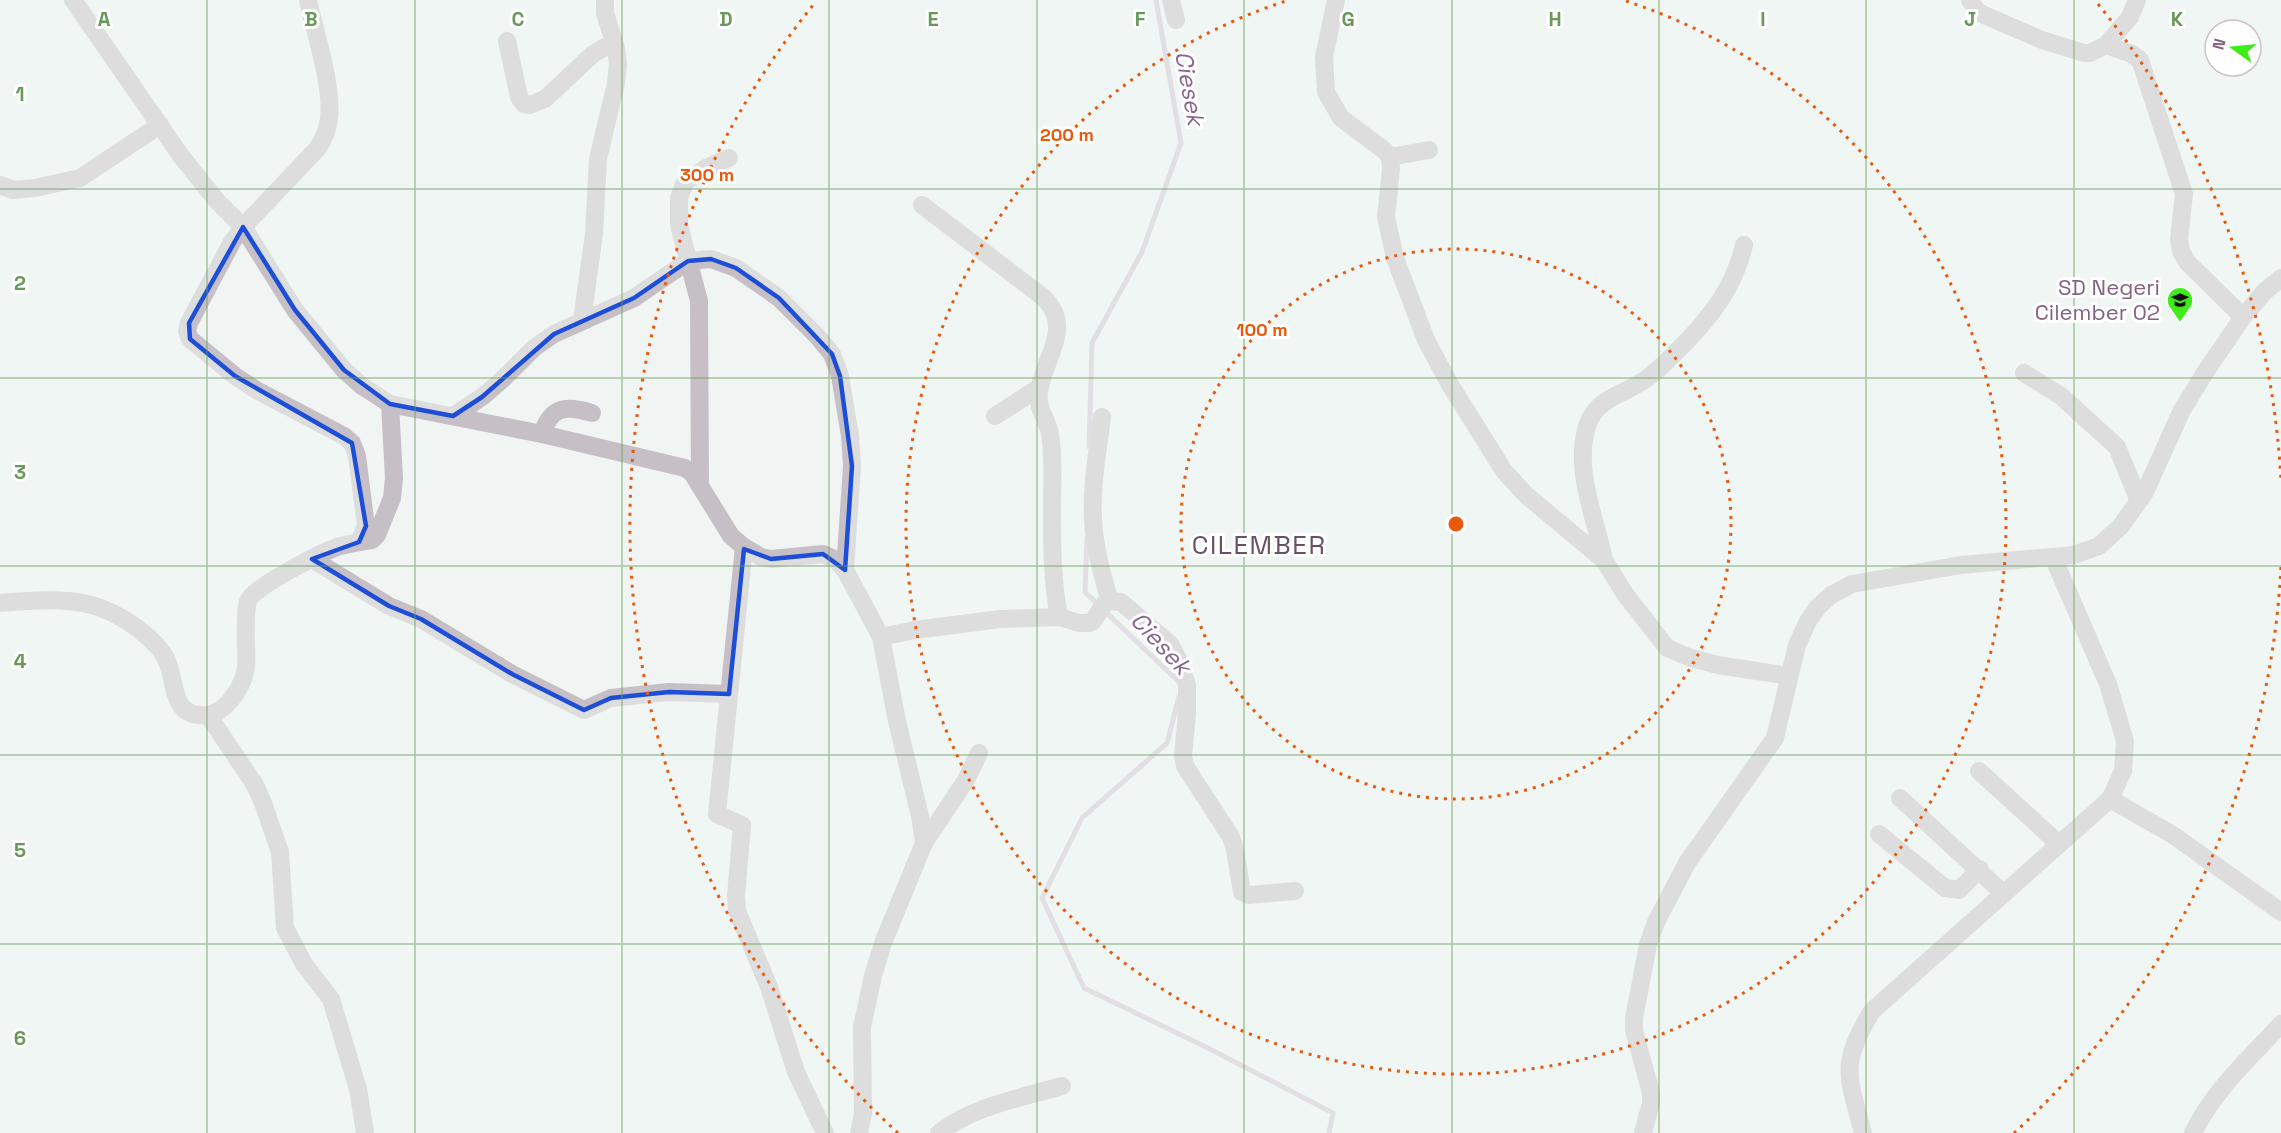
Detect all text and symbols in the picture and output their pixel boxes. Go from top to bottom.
text: A [98,6,111,32]
text: B [304,6,318,32]
text: C [512,6,525,32]
text: D [719,6,733,32]
text: E [927,6,939,32]
text: F [1135,6,1146,32]
text: G [1341,6,1355,32]
text: H [1548,6,1562,32]
text: I [1760,6,1766,32]
text: J [1964,6,1976,32]
text: K [2171,6,2184,32]
north arrow [2203,18,2263,78]
text: N [2207,36,2231,52]
water label: Ciesek [1168,48,1212,131]
text: 1 [15,81,25,107]
text: 200 m [1040,123,1094,146]
text: 300 m [680,163,734,186]
text: 2 [14,270,26,296]
place label: SD Negeri Cilember 02 [2035,273,2160,326]
school or university icon: SD Negeri Cilember 02 [2165,285,2195,323]
text: 100 m [1236,318,1288,341]
text: 3 [14,459,26,485]
centre of rings [1446,514,1466,534]
district label: CILEMBER [1192,528,1326,562]
water label: Ciesek [1124,605,1200,683]
text: 4 [14,648,27,674]
text: 5 [14,837,26,863]
text: 6 [14,1025,26,1051]

